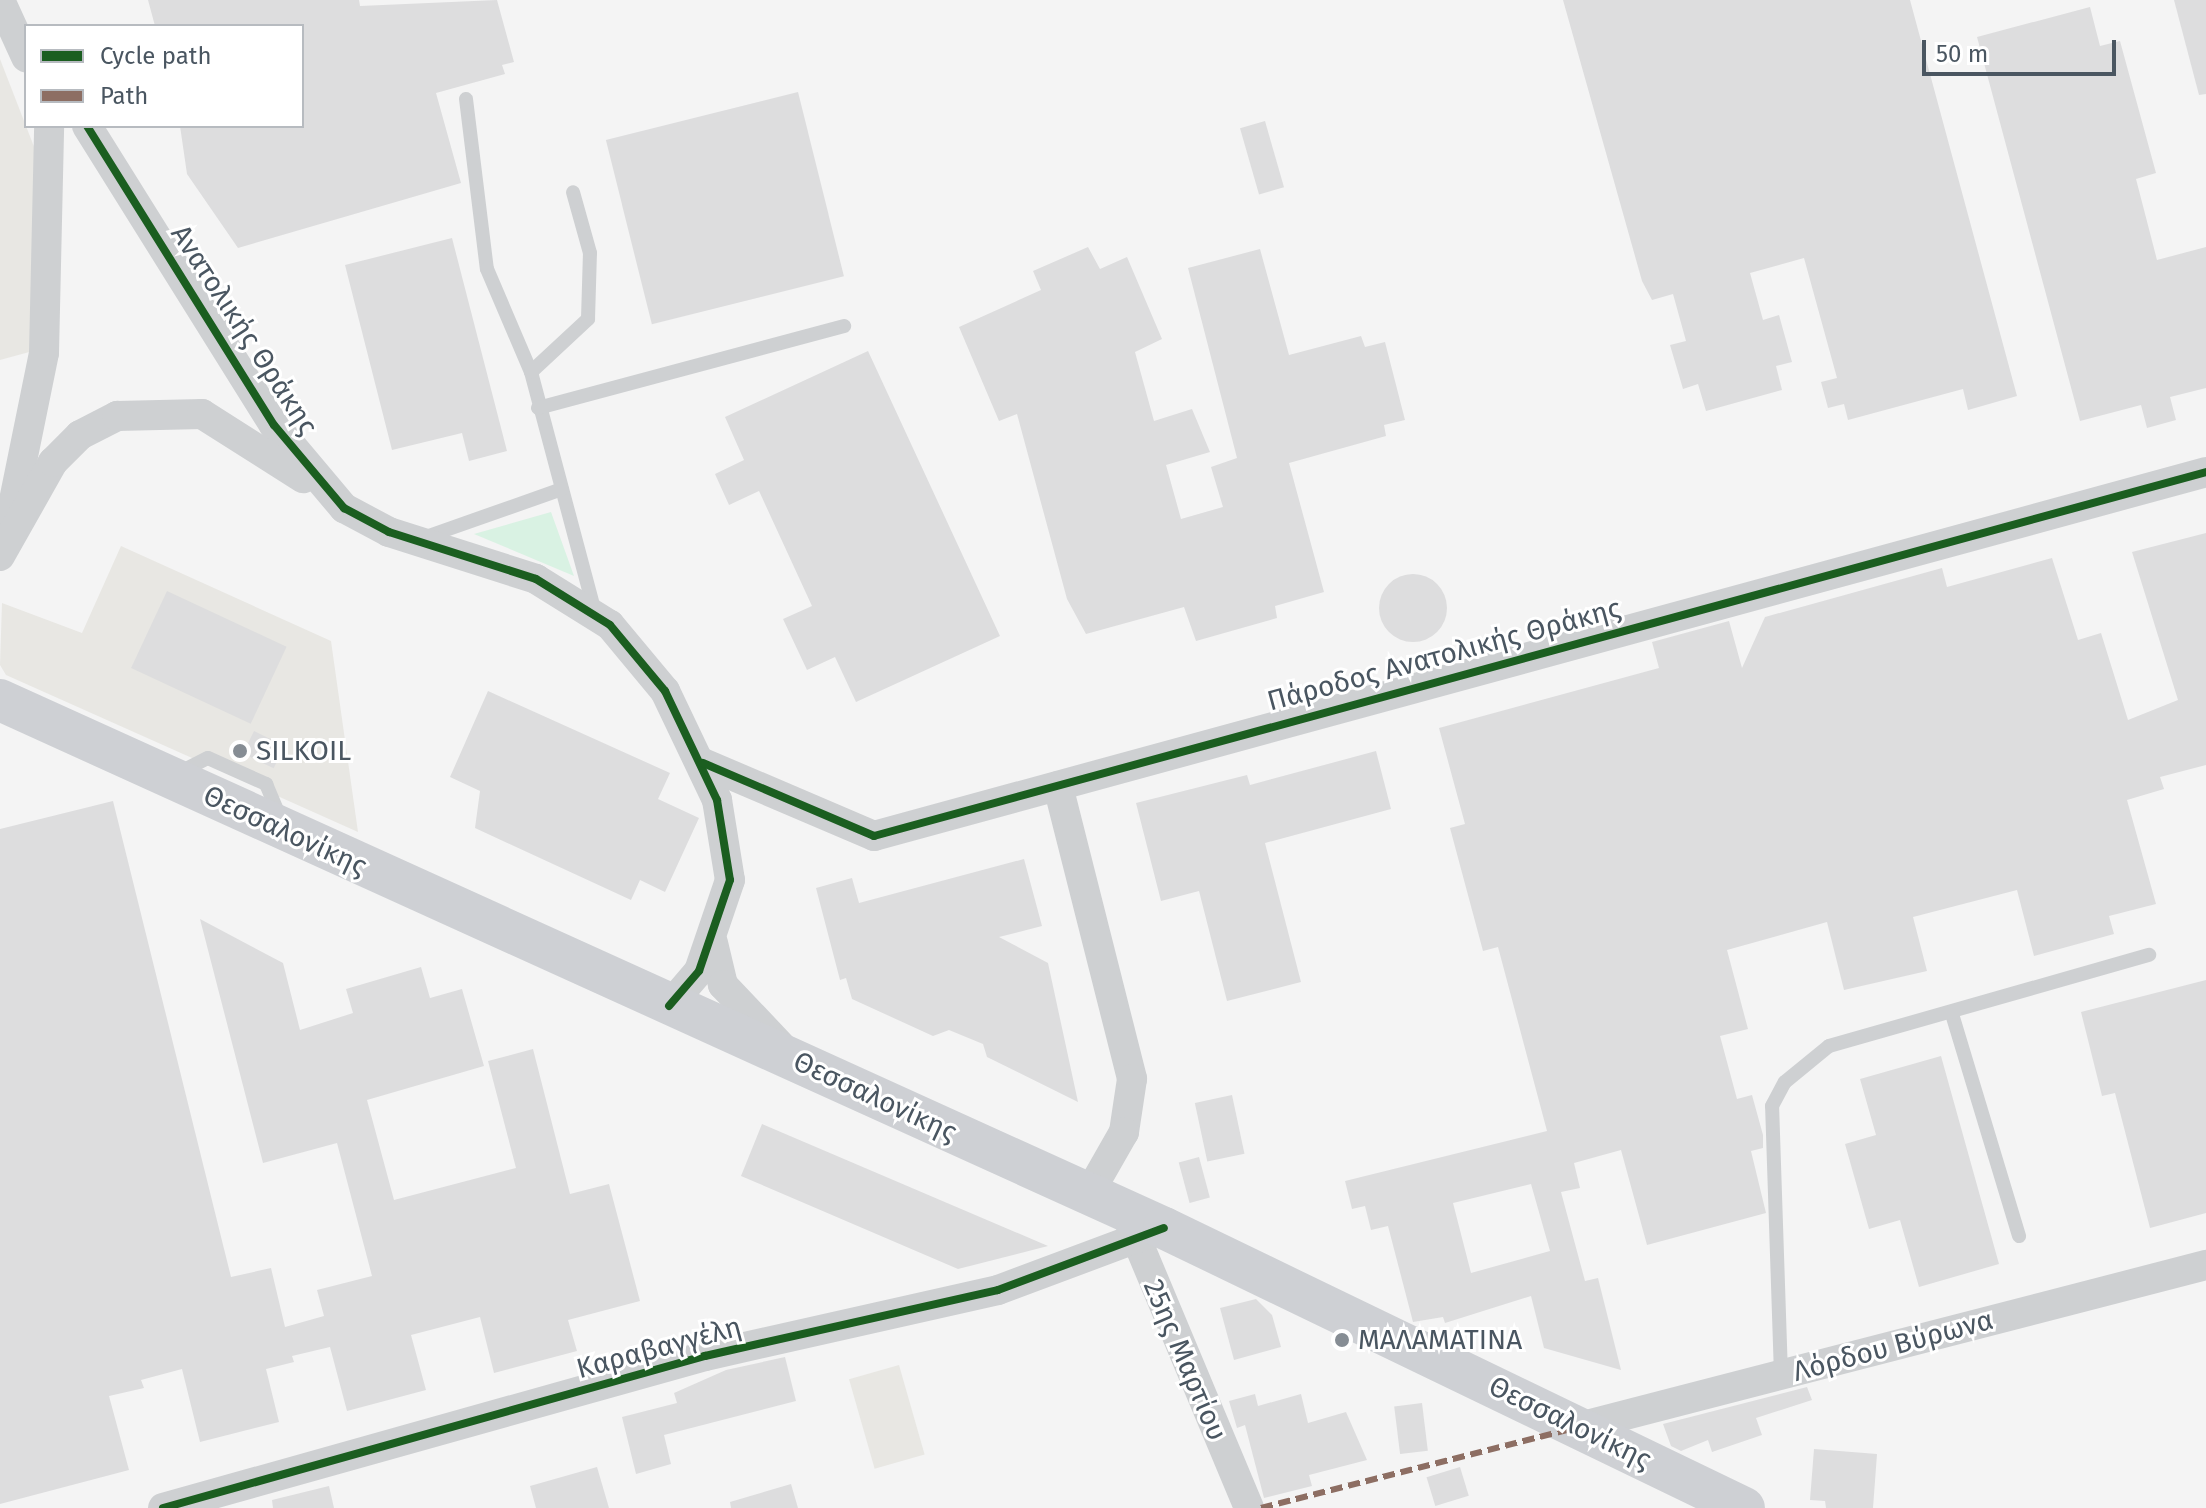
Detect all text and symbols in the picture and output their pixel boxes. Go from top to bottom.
legend [24,24,304,128]
scale bar [1926,24,2120,74]
text: 50 m [1936,40,1988,68]
text: Cycle path [100,42,212,70]
text: Path [100,82,148,110]
street label: Ανατολικής Θράκης [164,219,324,441]
street label: Πάροδος Ανατολικής Θράκης [1264,592,1624,718]
place label: SILKOIL [256,734,351,768]
marker: SILKOIL [231,742,249,760]
street label: Θεσσαλονίκης [198,779,372,883]
street label: Θεσσαλονίκης [788,1045,962,1149]
street label: 25ης Μαρτίου [1136,1274,1234,1446]
street label: Λόρδου Βύρωνα [1789,1303,1997,1389]
street label: Καραβαγγέλη [573,1310,745,1386]
place label: ΜΑΛΑΜΑΤΙΝΑ [1358,1323,1522,1357]
marker: ΜΑΛΑΜΑΤΙΝΑ [1333,1331,1351,1349]
street label: Θεσσαλονίκης [1483,1369,1657,1477]

